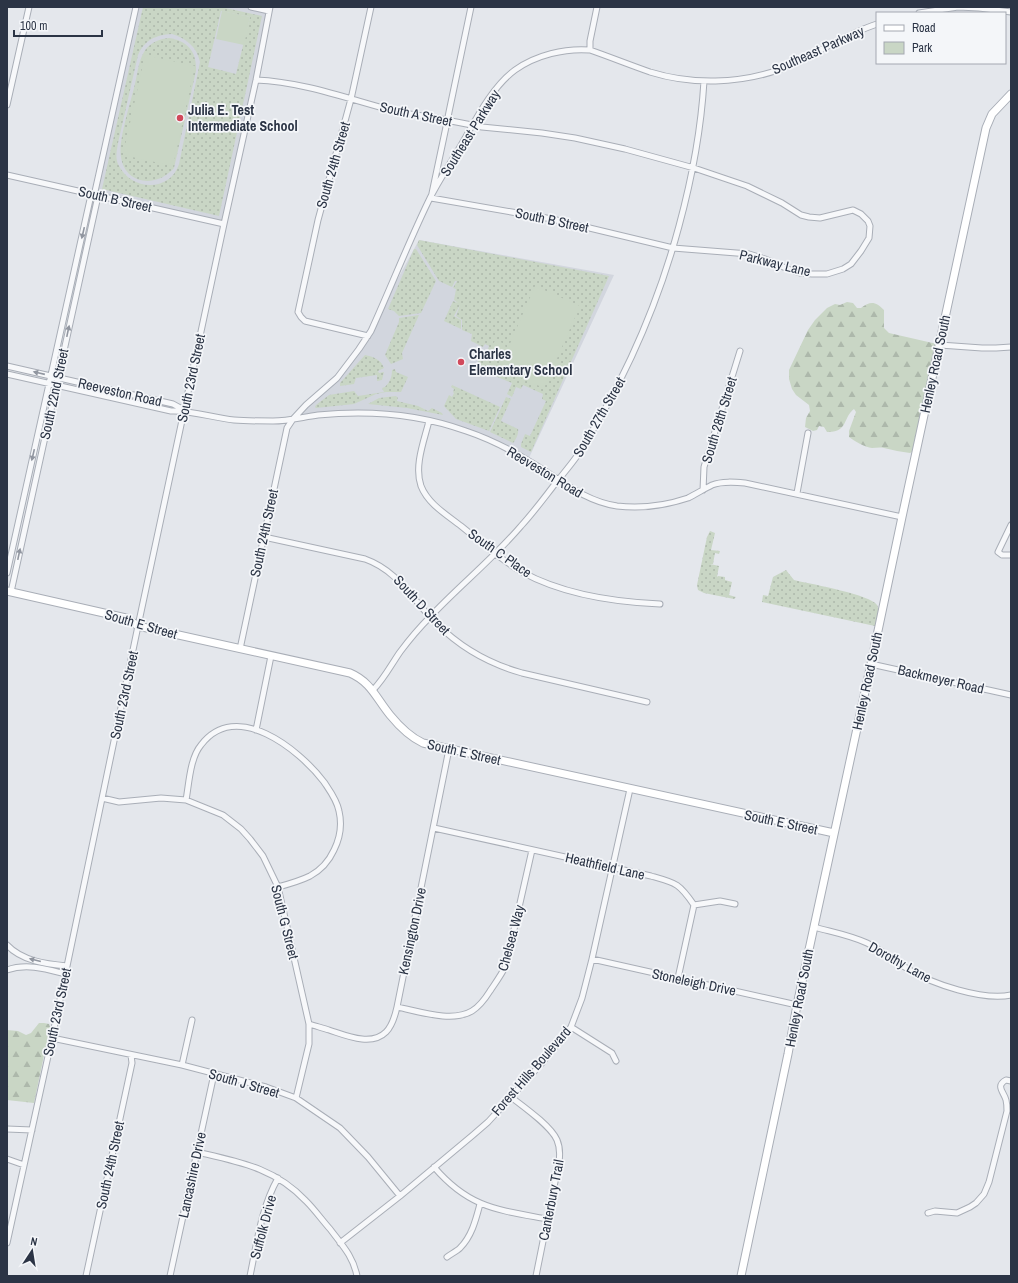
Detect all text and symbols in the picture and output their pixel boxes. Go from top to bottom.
scale bar [14,12,102,38]
legend [876,12,1006,64]
text: 100 m [20,18,47,34]
text: Road [912,20,936,36]
street label: Southeast Parkway [769,22,867,78]
text: Park [912,40,932,56]
street label: Southeast Parkway [436,86,504,180]
street label: South A Street [378,98,454,130]
place label: Julia E. Test Intermediate School [188,101,298,135]
marker: Julia E. Test Intermediate School [175,113,185,123]
street label: South 24th Street [312,120,354,210]
street label: South B Street [77,182,153,216]
street label: South B Street [514,203,590,237]
one-way arrow [79,227,85,239]
street label: Parkway Lane [738,245,812,281]
street label: Henley Road South [916,313,954,415]
one-way arrow [66,325,72,337]
street label: South 23rd Street [173,332,209,424]
place label: Charles Elementary School [469,345,572,379]
street label: South 22nd Street [36,347,72,441]
marker: Charles Elementary School [456,357,466,367]
one-way arrow [33,369,45,375]
street label: Reeveston Road [76,374,164,410]
street label: South 27th Street [569,374,629,460]
street label: South 28th Street [697,375,741,465]
street label: Reeveston Road [504,442,586,502]
one-way arrow [30,449,36,461]
street label: South 24th Street [246,487,282,579]
street label: South C Place [465,525,535,581]
one-way arrow [17,548,23,560]
street label: South D Street [390,571,454,639]
street label: South E Street [103,605,179,643]
street label: Henley Road South [848,630,886,732]
street label: South 23rd Street [106,649,142,741]
street label: Backmeyer Road [896,660,986,698]
street label: South E Street [426,735,502,769]
street label: South E Street [743,805,819,839]
street label: Heathfield Lane [563,848,647,884]
street label: South G Street [267,883,303,961]
street label: Kensington Drive [394,886,430,976]
street label: Chelsea Way [494,903,529,973]
street label: Dorothy Lane [865,937,935,987]
street label: Henley Road South [781,947,817,1049]
one-way arrow [29,957,41,963]
street label: Stoneleigh Drive [650,964,738,1000]
street label: South 23rd Street [39,966,75,1058]
street label: Forest Hills Boulevard [487,1023,575,1119]
street label: South J Street [207,1064,281,1102]
street label: South 24th Street [92,1119,128,1211]
street label: Lancashire Drive [174,1130,210,1220]
street label: Canterbury Trail [534,1158,568,1242]
street label: Suffolk Drive [246,1193,280,1261]
north arrow [12,1231,52,1271]
text: N [29,1234,39,1249]

